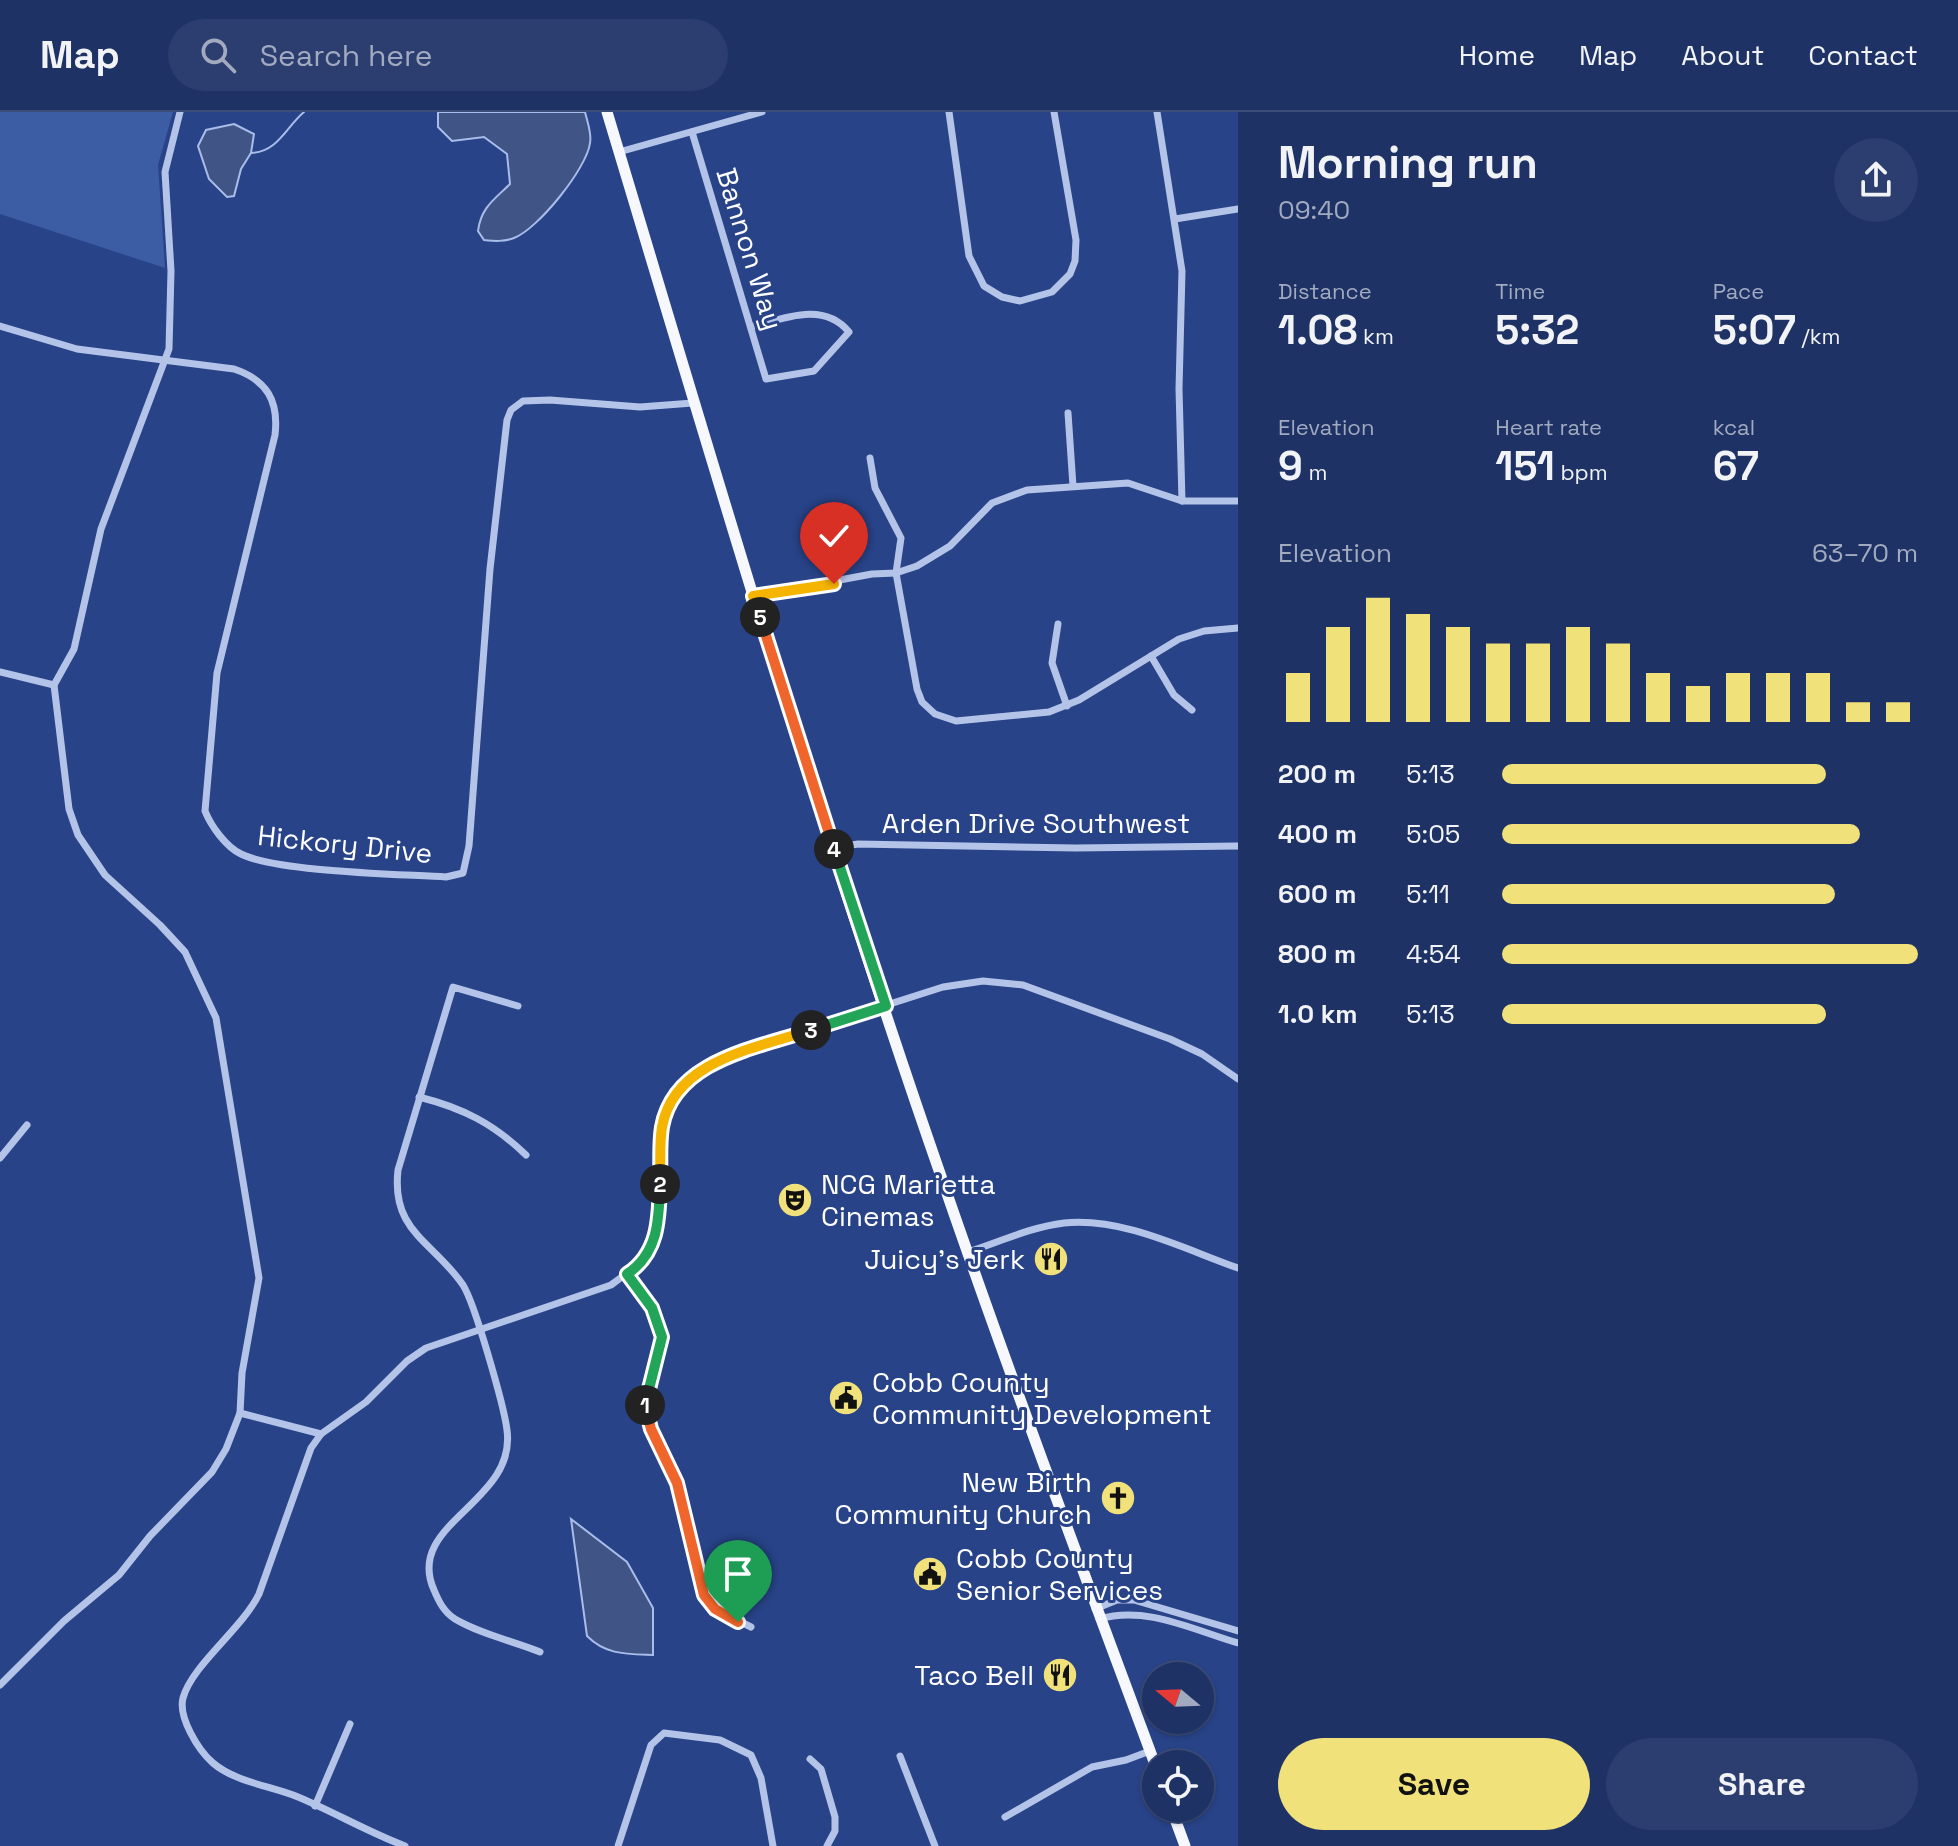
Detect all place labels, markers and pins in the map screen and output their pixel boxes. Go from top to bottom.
pin [800,502,868,584]
pin: 5 [740,597,780,637]
pin: 4 [814,829,854,869]
pin: 3 [791,1010,831,1050]
pin: 2 [640,1164,680,1204]
place label: NCG Marietta Cinemas [821,1166,996,1234]
theatre icon: NCG Marietta Cinemas [776,1181,814,1219]
restaurant icon: Juicy's Jerk [1032,1240,1070,1278]
place label: Juicy's Jerk [864,1241,1025,1277]
place label: Cobb County Community Development [872,1364,1212,1432]
public building icon: Cobb County Community Development [827,1379,865,1417]
pin: 1 [625,1385,665,1425]
place label: New Birth Community Church [834,1464,1092,1532]
church icon: New Birth Community Church [1099,1479,1137,1517]
pin [704,1540,772,1622]
place label: Cobb County Senior Services [956,1540,1163,1608]
public building icon: Cobb County Senior Services [911,1555,949,1593]
restaurant icon: Taco Bell [1041,1656,1079,1694]
place label: Taco Bell [914,1657,1034,1693]

